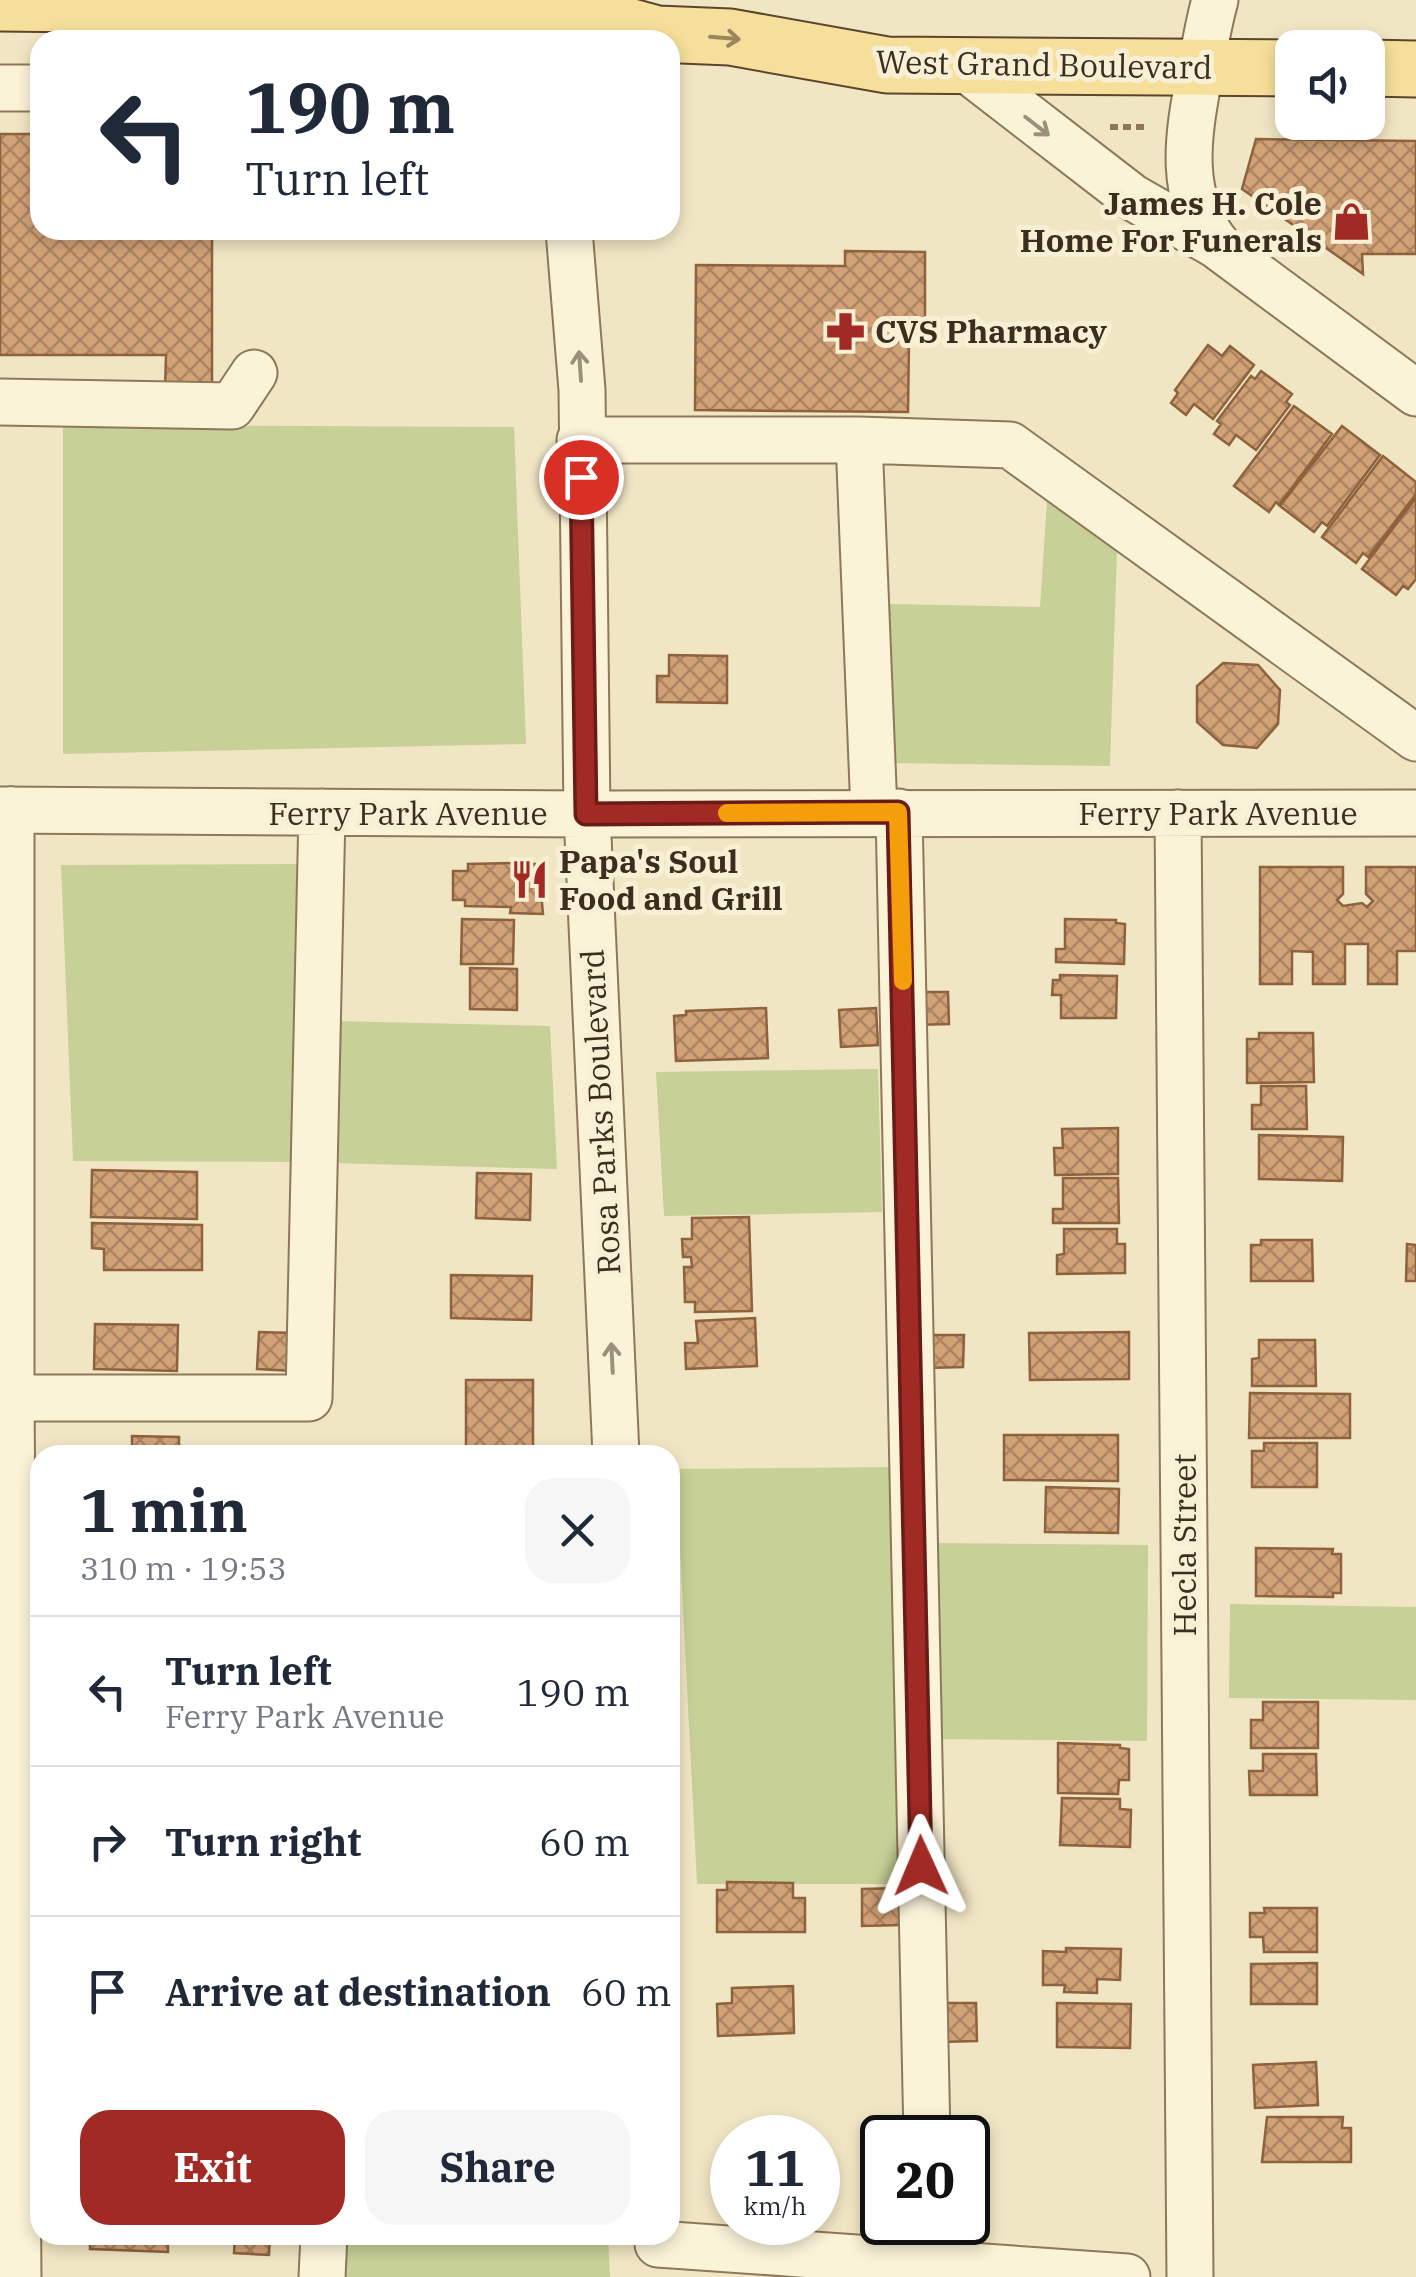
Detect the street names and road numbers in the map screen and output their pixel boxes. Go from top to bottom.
street label: West Grand Boulevard [875,40,1213,88]
street label: Ferry Park Avenue [268,792,548,834]
street label: Ferry Park Avenue [1078,792,1358,834]
street label: Rosa Parks Boulevard [570,948,630,1276]
street label: Hecla Street [1163,1453,1205,1637]

